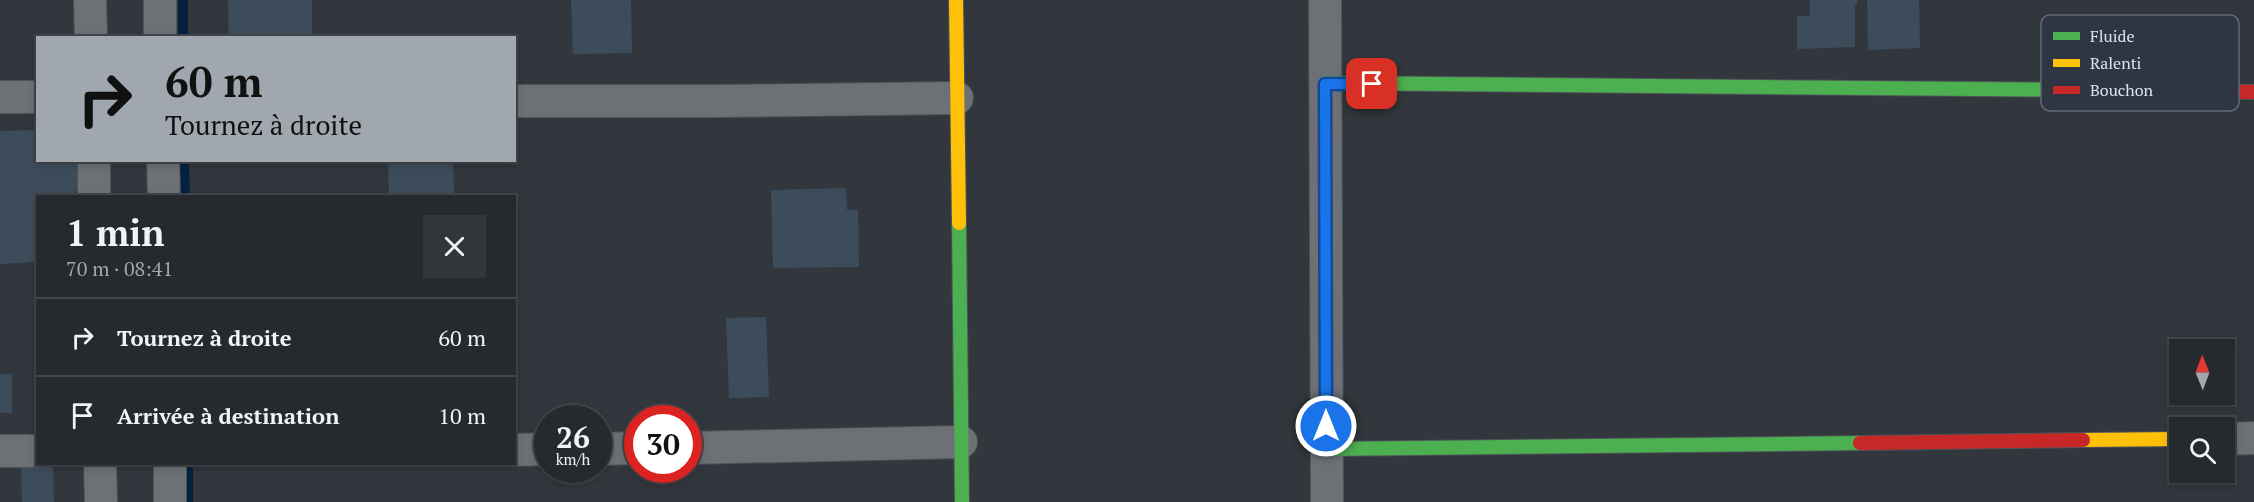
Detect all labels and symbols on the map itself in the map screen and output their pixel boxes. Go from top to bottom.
legend [2041,15,2239,111]
text: Fluide [2090,25,2134,47]
text: Ralenti [2090,52,2142,74]
pin [1346,58,1397,109]
text: Bouchon [2090,79,2154,101]
north arrow [2169,339,2235,405]
position arrow [1294,394,1358,458]
speed limit sign: 30 [624,405,702,483]

